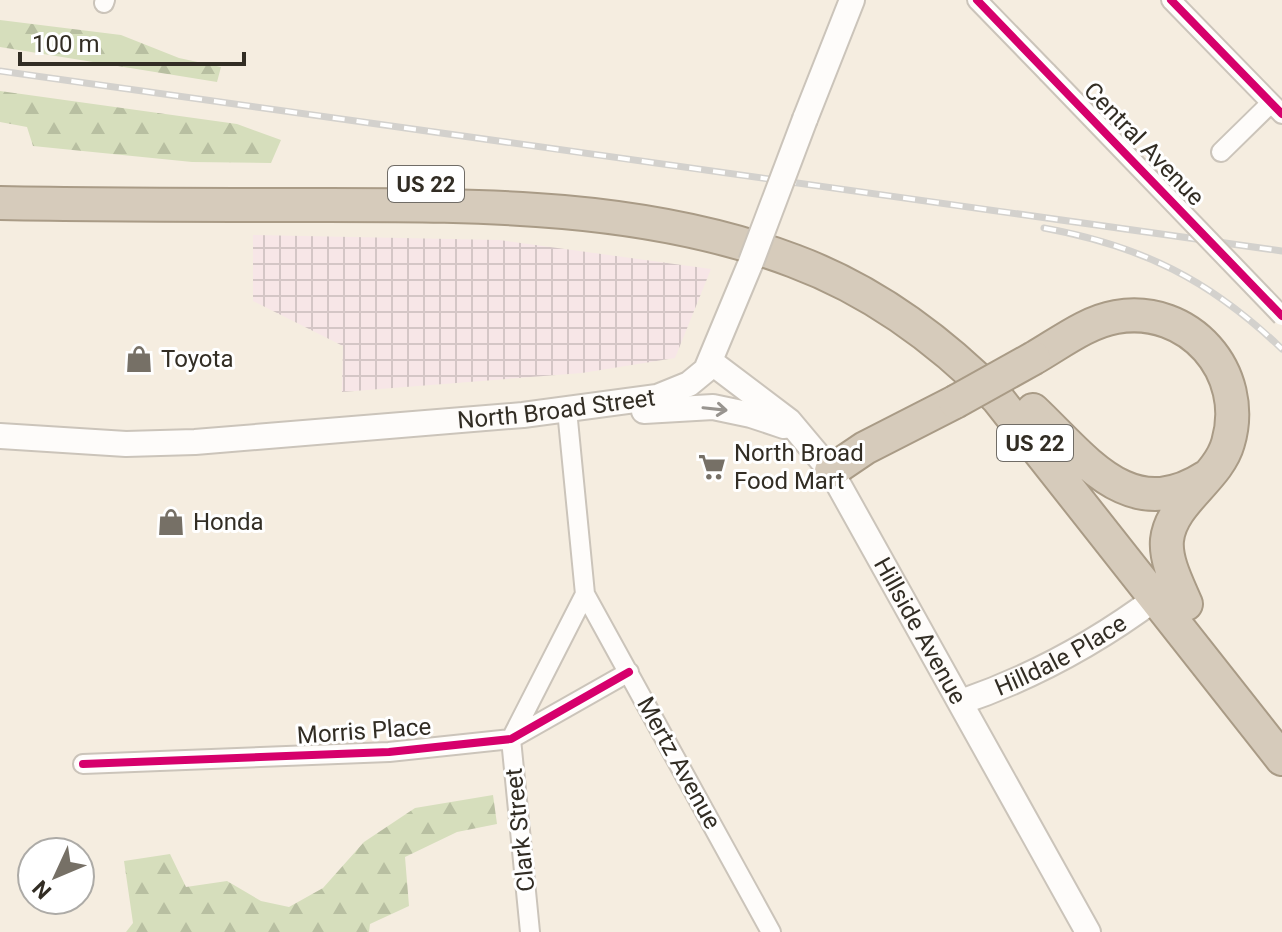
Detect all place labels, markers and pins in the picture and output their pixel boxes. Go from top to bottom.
shop icon: Toyota [124,344,154,374]
place label: Toyota [161,345,233,373]
place label: North Broad Food Mart [734,439,864,495]
supermarket icon: North Broad Food Mart [697,452,727,482]
shop icon: Honda [156,507,186,537]
place label: Honda [193,508,264,536]

